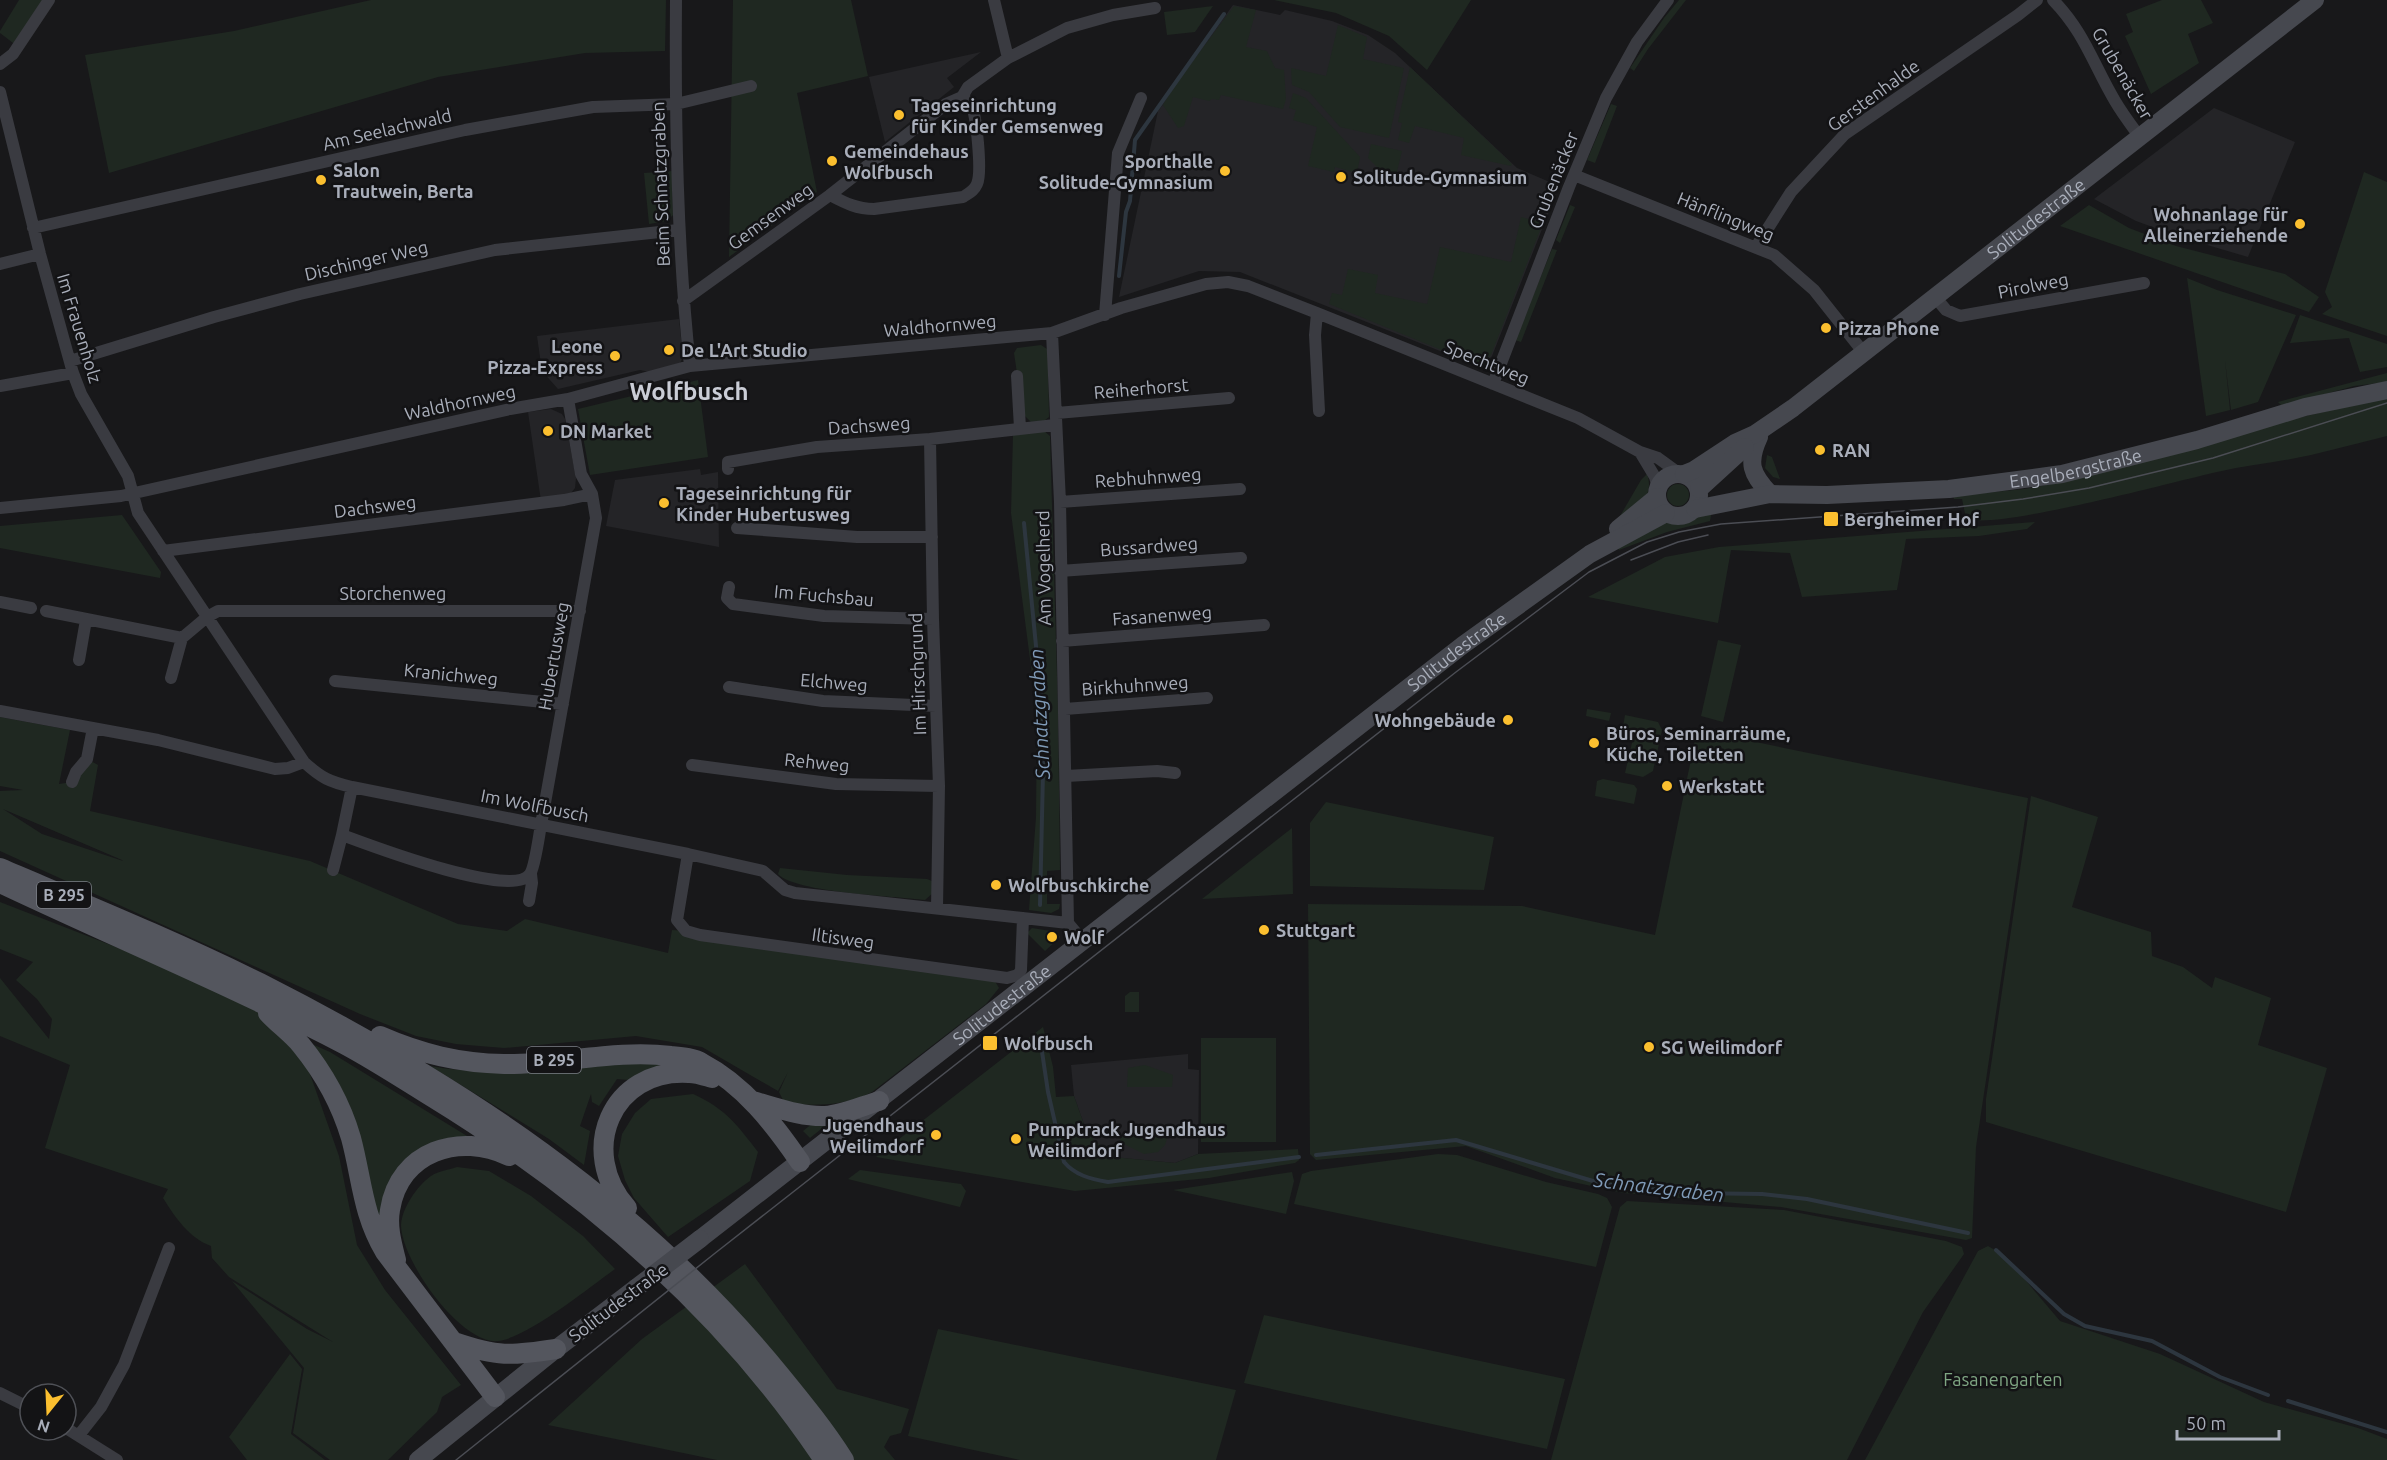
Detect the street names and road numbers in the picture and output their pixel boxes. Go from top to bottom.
street label: Grubenäcker [2089,23,2157,123]
street label: Gerstenhalde [1823,55,1923,135]
street label: Beim Schnatzgraben [647,101,673,267]
street label: Am Seelachwald [321,104,453,154]
street label: Grubenäcker [1524,128,1582,231]
street label: Solitudestraße [1983,174,2089,263]
street label: Gemsenweg [724,179,816,253]
street label: Hänflingweg [1675,187,1777,245]
street label: Dischinger Weg [302,236,430,284]
street label: Pirolweg [1996,268,2070,302]
street label: Im Frauenholz [54,271,106,385]
street label: Waldhornweg [883,310,997,340]
street label: Spechtweg [1442,336,1532,388]
street label: Reiherhorst [1093,374,1189,402]
street label: Waldhornweg [403,380,517,424]
street label: Dachsweg [827,412,911,438]
street label: Engelbergstraße [2008,444,2144,491]
street label: Rebhuhnweg [1094,463,1202,491]
street label: Dachsweg [333,491,417,521]
street label: Am Vogelherd [1032,510,1054,626]
street label: Bussardweg [1099,533,1199,559]
street label: Im Fuchsbau [773,581,875,609]
street label: Storchenweg [340,583,446,603]
street label: Hubertusweg [534,600,572,712]
street label: Fasanenweg [1112,602,1212,628]
street label: Solitudestraße [1403,608,1510,695]
street label: Im Hirschgrund [905,612,929,736]
street label: Kranichweg [403,659,499,689]
street label: Elchweg [799,669,869,695]
street label: Birkhuhnweg [1081,671,1189,699]
street label: Rehweg [783,749,851,775]
street label: Im Wolfbusch [479,785,591,825]
road number: B 295 [37,882,91,908]
street label: Iltisweg [810,924,876,952]
street label: Solitudestraße [948,960,1054,1049]
road number: B 295 [527,1047,581,1073]
street label: Solitudestraße [565,1258,671,1346]

